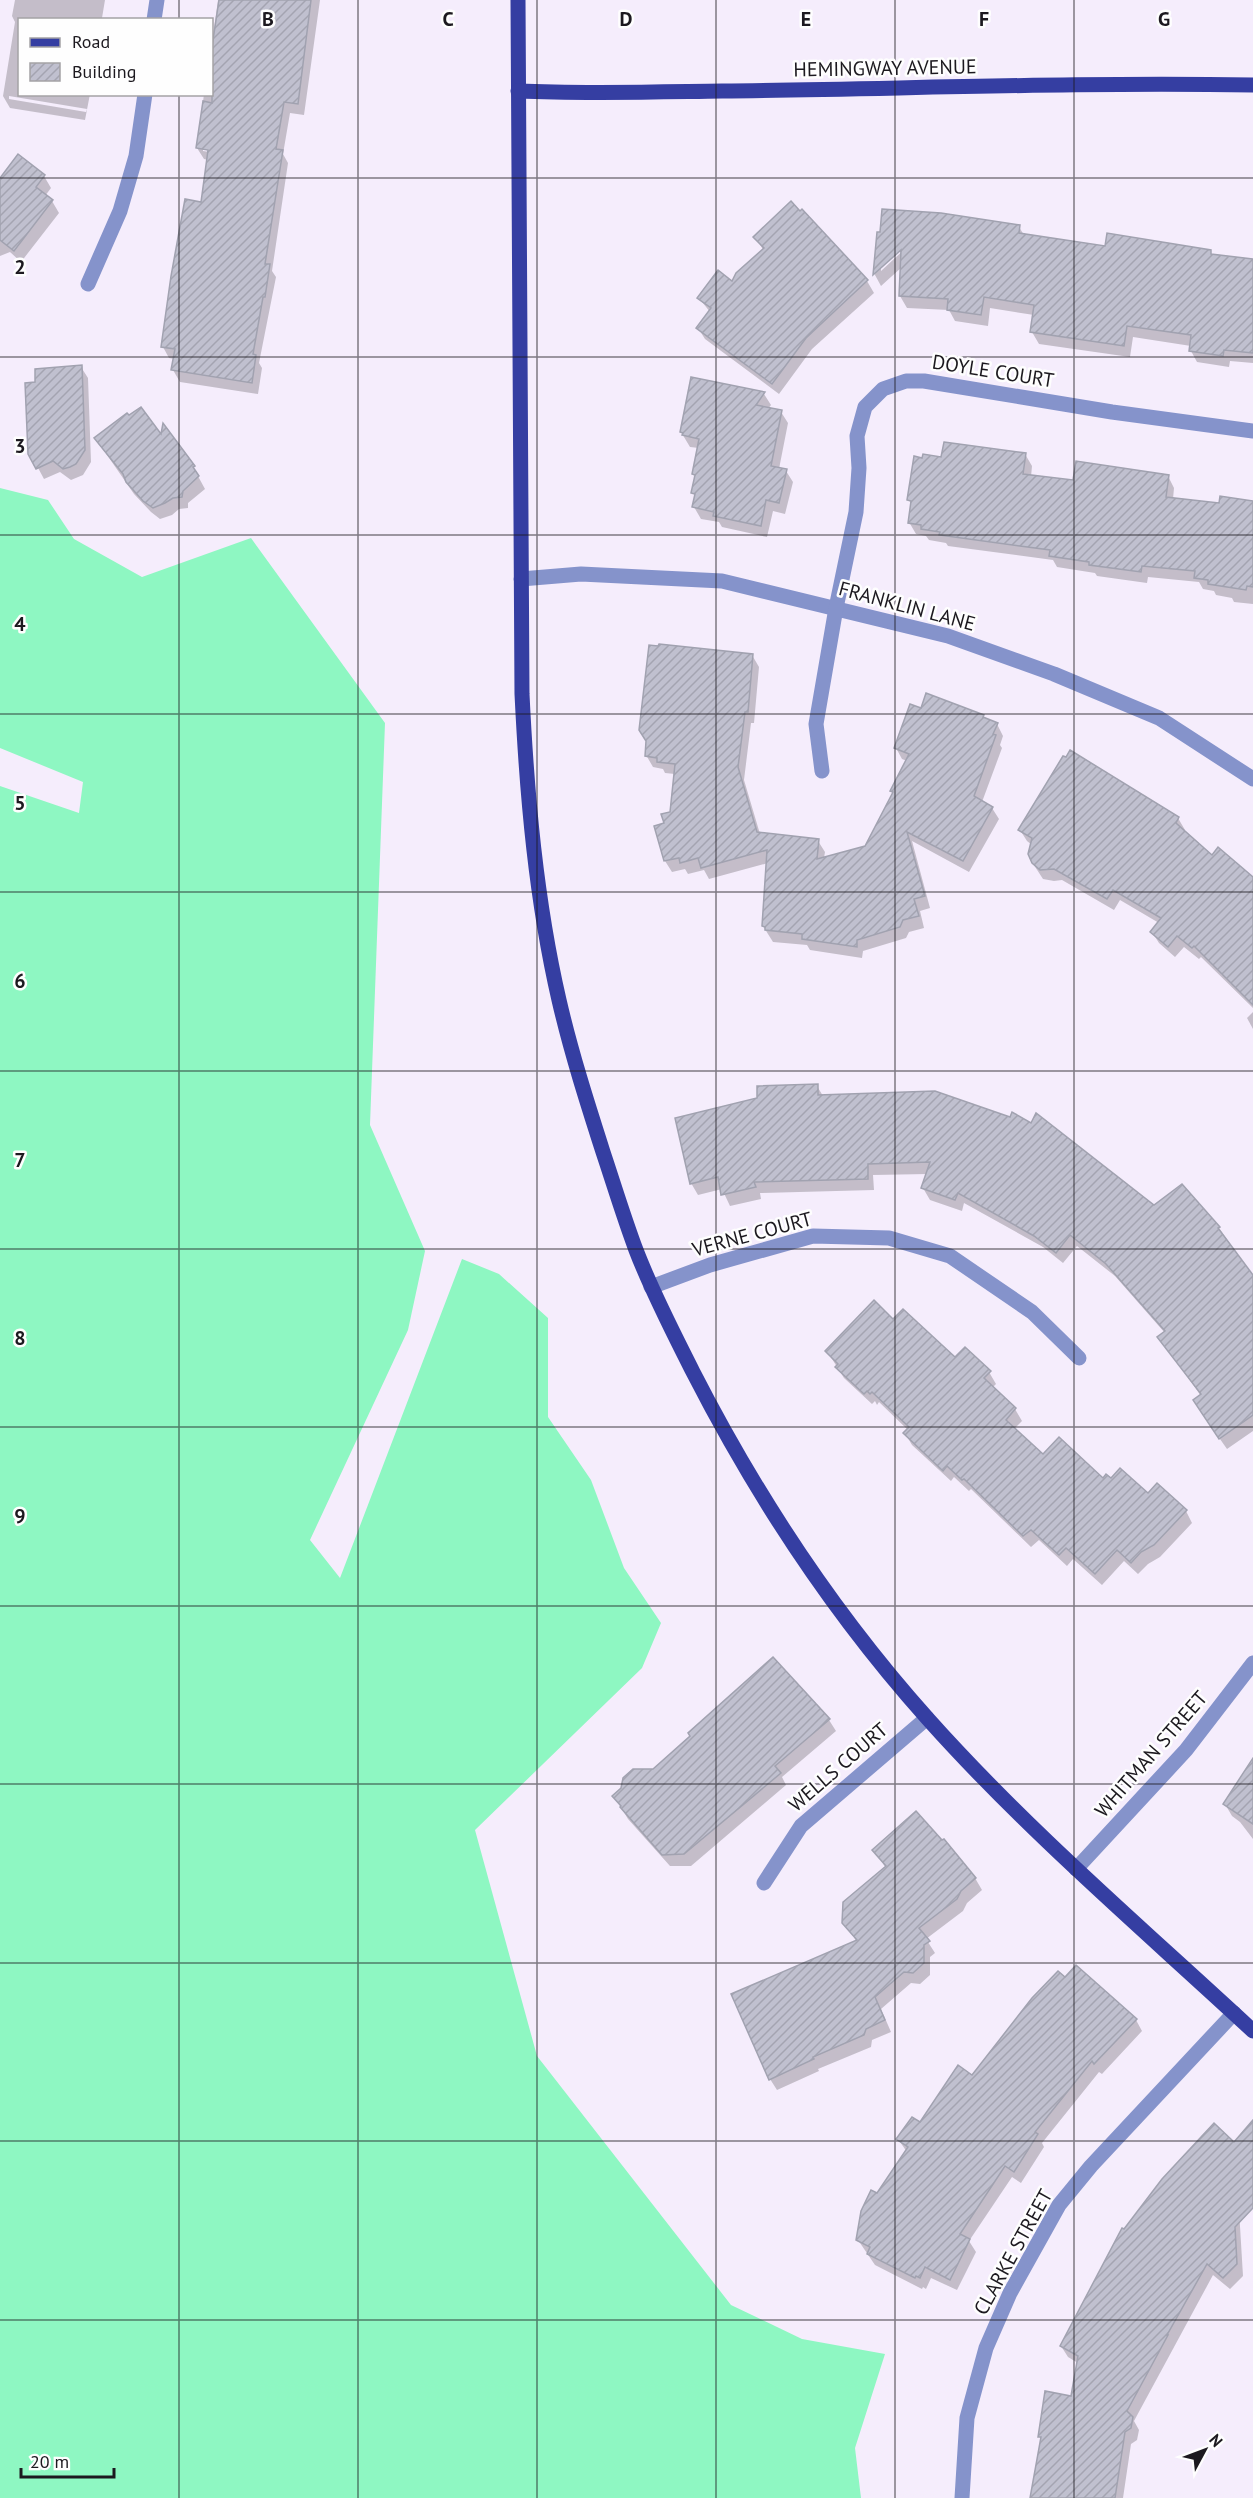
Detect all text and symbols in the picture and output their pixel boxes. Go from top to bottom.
text: B [262,6,274,32]
text: C [442,6,454,32]
text: D [620,6,633,32]
text: E [801,6,811,32]
text: F [979,6,989,32]
text: G [1158,6,1170,32]
legend [18,18,213,96]
text: Road [72,30,110,53]
street label: HEMINGWAY AVENUE [793,53,977,83]
text: Building [72,60,136,83]
text: 2 [14,254,26,280]
street label: DOYLE COURT [930,349,1056,393]
text: 3 [14,433,26,459]
street label: FRANKLIN LANE [836,575,978,637]
text: 4 [14,611,26,637]
text: 5 [14,790,26,816]
text: 6 [14,968,26,994]
text: 7 [14,1147,26,1173]
street label: VERNE COURT [688,1206,815,1263]
text: 8 [14,1325,26,1351]
text: 9 [14,1503,26,1529]
street label: WHITMAN STREET [1089,1685,1213,1823]
street label: WELLS COURT [783,1717,893,1817]
street label: CLARKE STREET [968,2185,1058,2319]
north arrow [1175,2420,1235,2480]
text: N [1205,2430,1227,2451]
scale bar [21,2441,114,2479]
text: 20 m [30,2450,69,2473]

